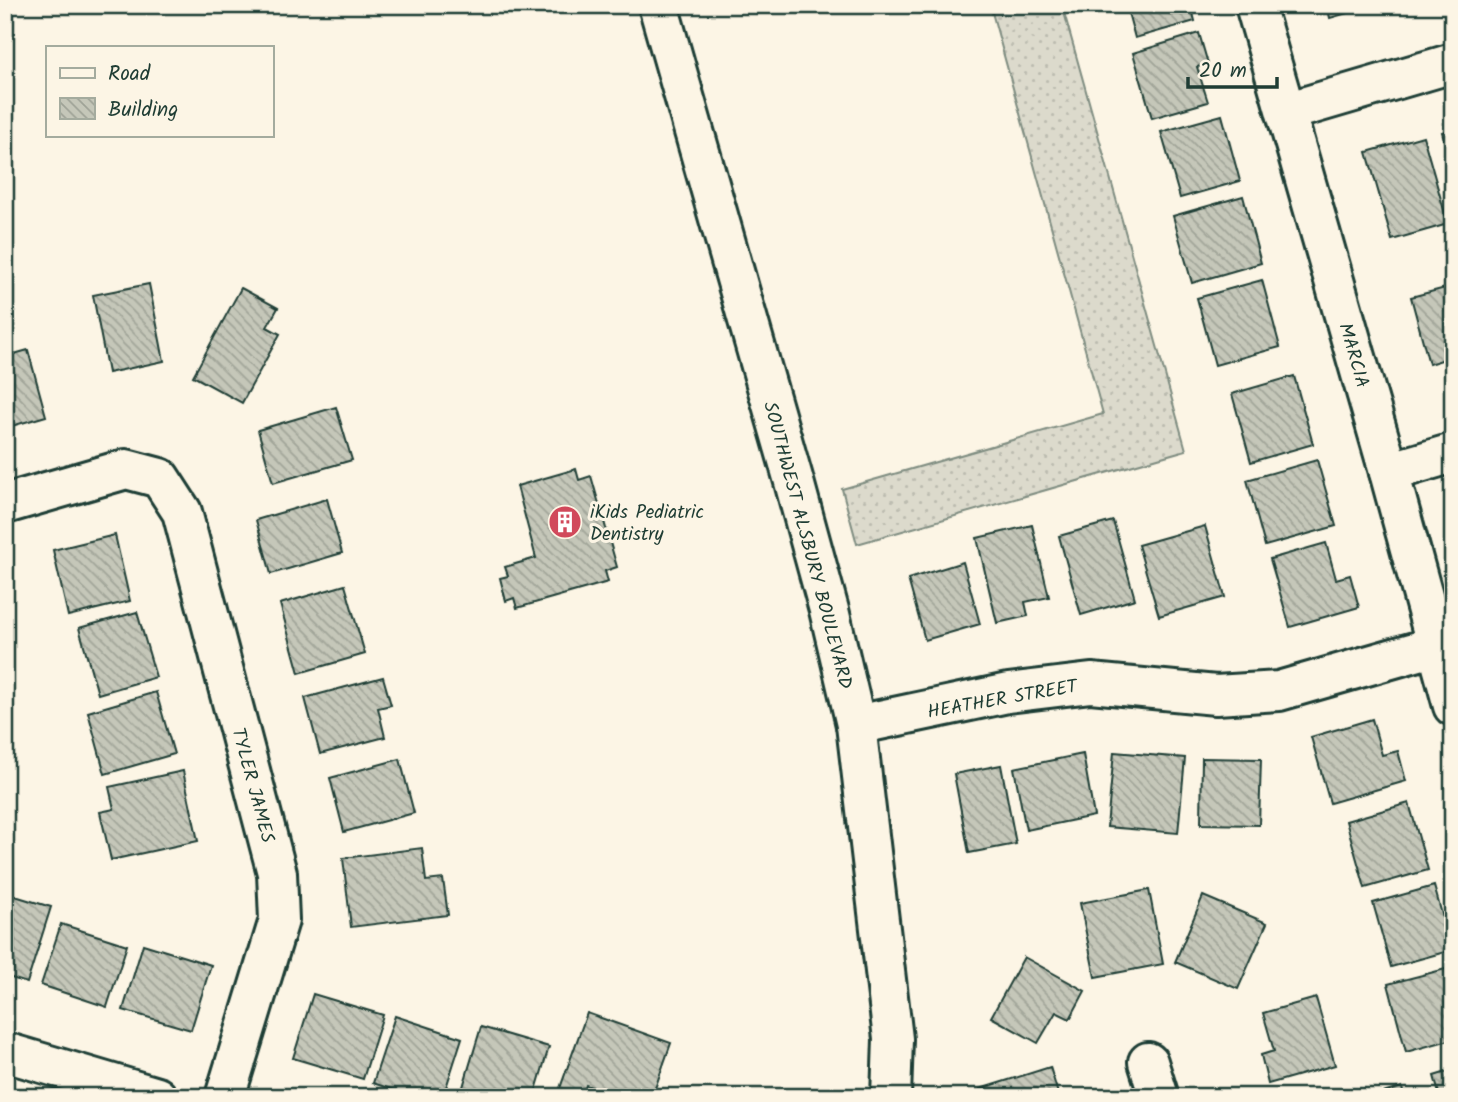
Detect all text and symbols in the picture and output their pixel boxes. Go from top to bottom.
legend [46,46,273,136]
scale bar [1188,46,1278,90]
text: 20 m [1199,55,1247,88]
text: Road [108,58,151,91]
text: Building [108,94,178,127]
street label: MARCIA [1329,319,1377,392]
street label: SOUTHWEST ALSBURY BOULEVARD [754,398,860,693]
place label: iKids Pediatric Dentistry [590,498,704,550]
building icon: iKids Pediatric Dentistry [546,503,584,541]
street label: HEATHER STREET [925,672,1082,728]
street label: TYLER JAMES [222,725,282,846]

